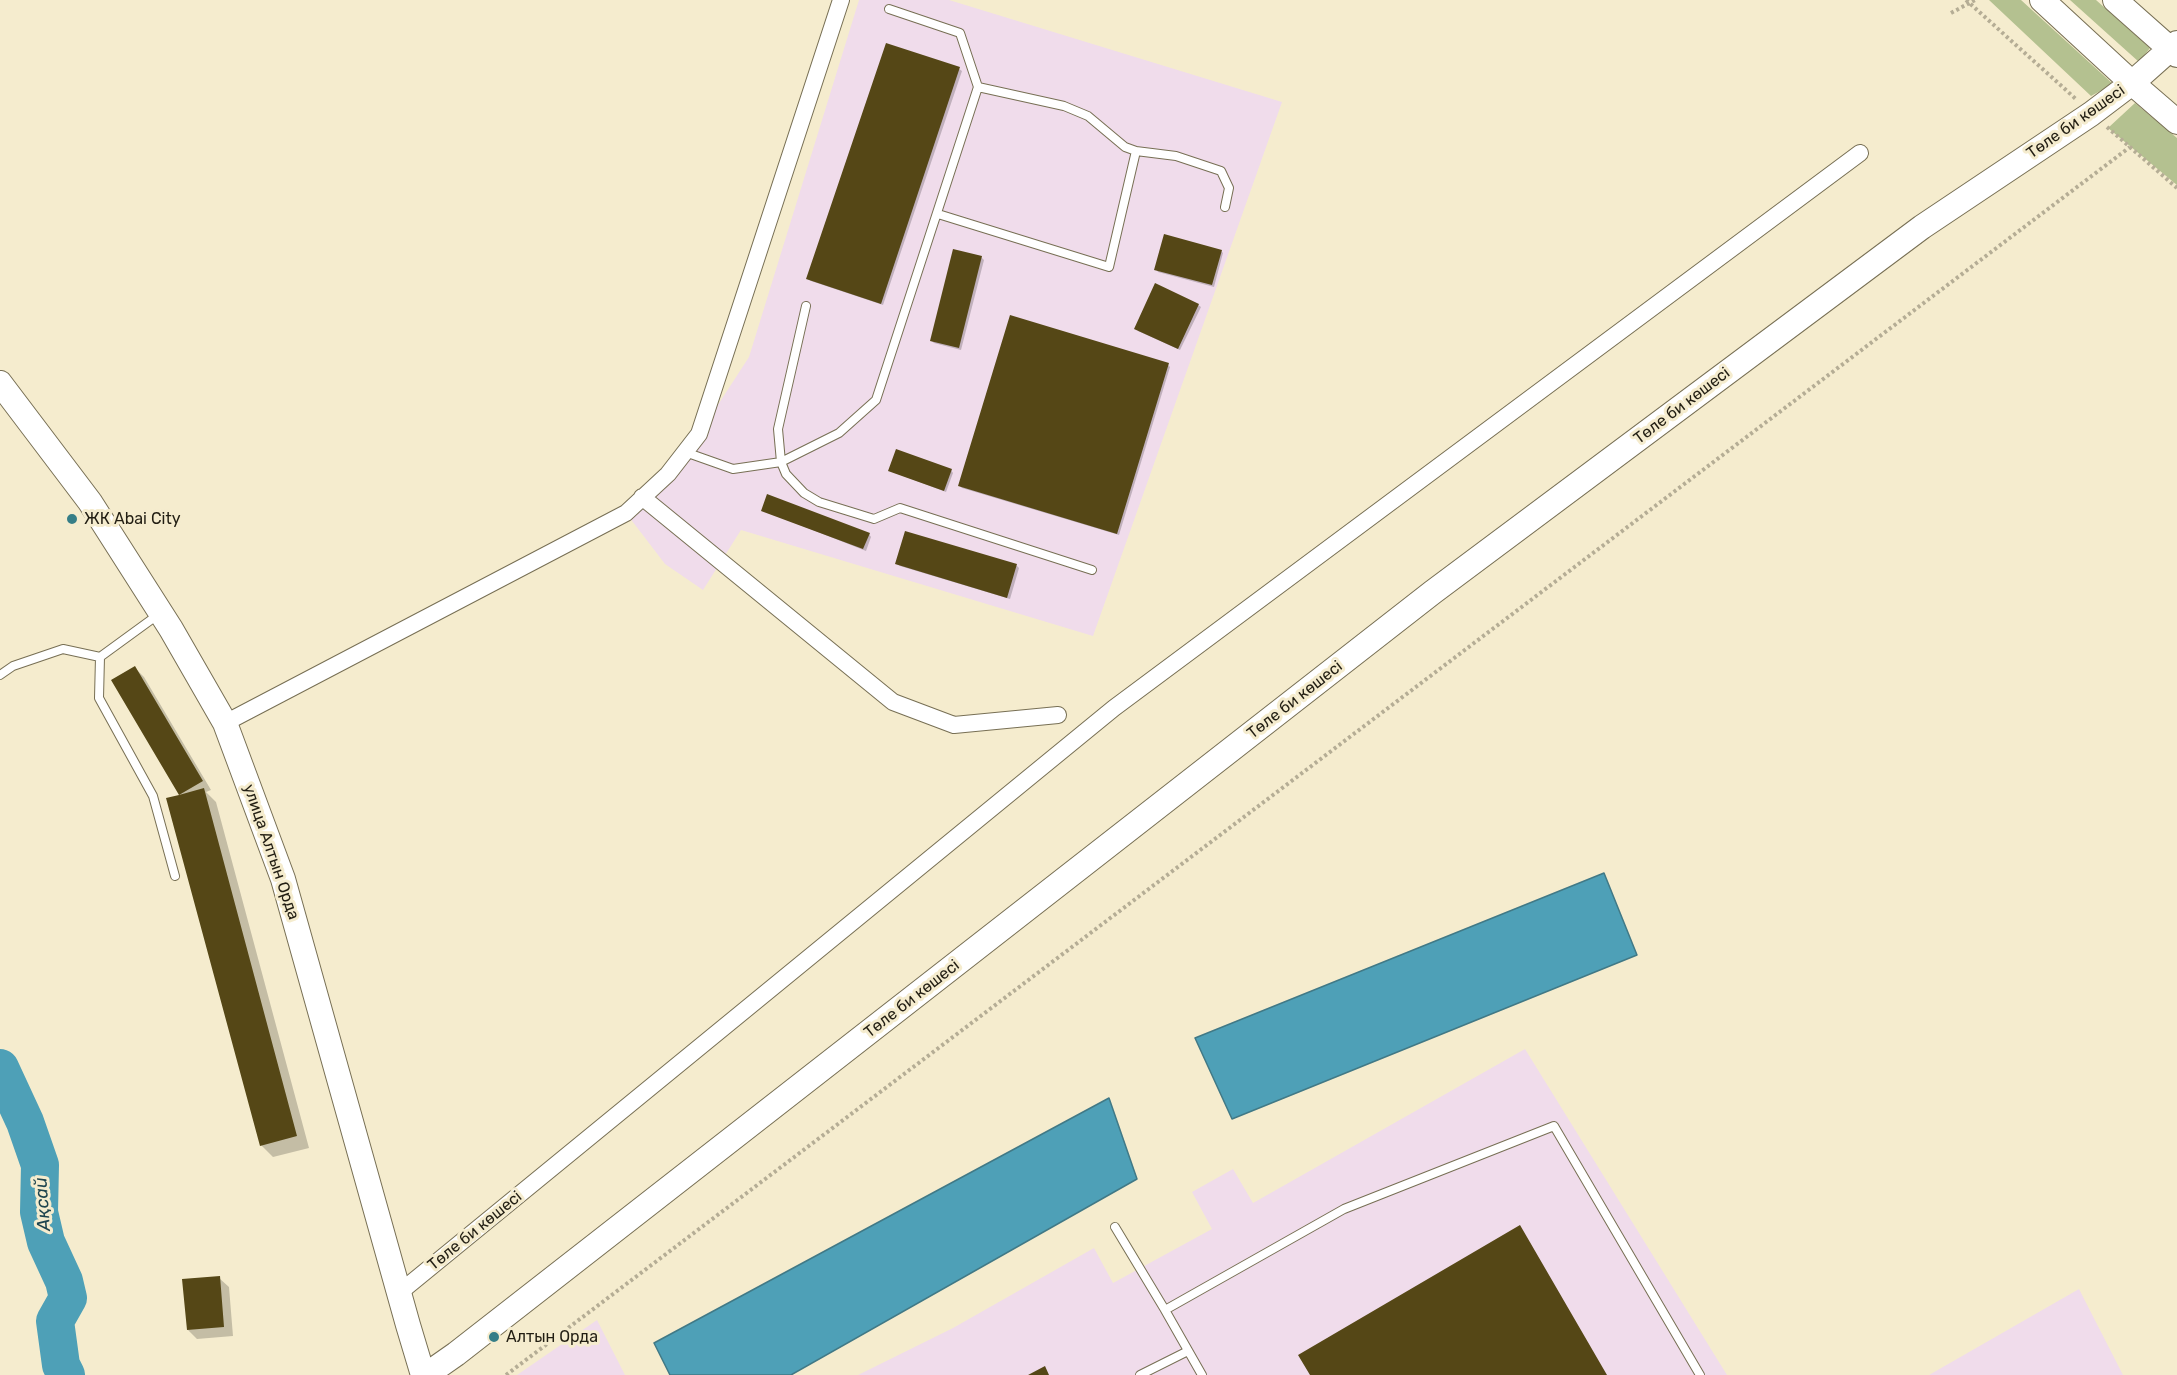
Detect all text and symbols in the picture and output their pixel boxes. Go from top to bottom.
street label: Төле би көшесі [2023,81,2129,163]
street label: Төле би көшесі [1630,364,1734,448]
place label: ЖК Abai City [84,509,180,529]
marker: ЖК Abai City [65,512,79,526]
street label: Төле би көшесі [1244,657,1346,743]
street label: улица Алтын Орда [239,782,303,922]
street label: Төле би көшесі [861,956,963,1042]
water label: Ақсай [30,1176,56,1232]
street label: Төле би көшесі [424,1187,526,1275]
place label: Алтын Орда [506,1327,598,1347]
marker: Алтын Орда [487,1330,501,1344]

